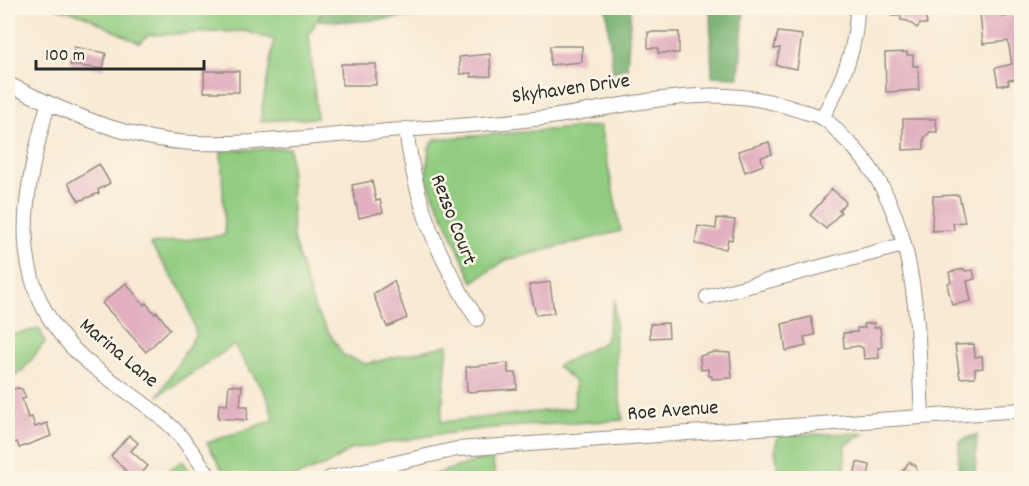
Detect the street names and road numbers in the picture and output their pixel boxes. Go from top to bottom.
street label: Skyhaven Drive [510,67,632,113]
street label: Rezso Court [421,170,483,270]
street label: Marina Lane [72,312,164,396]
street label: Roe Avenue [627,394,719,430]

